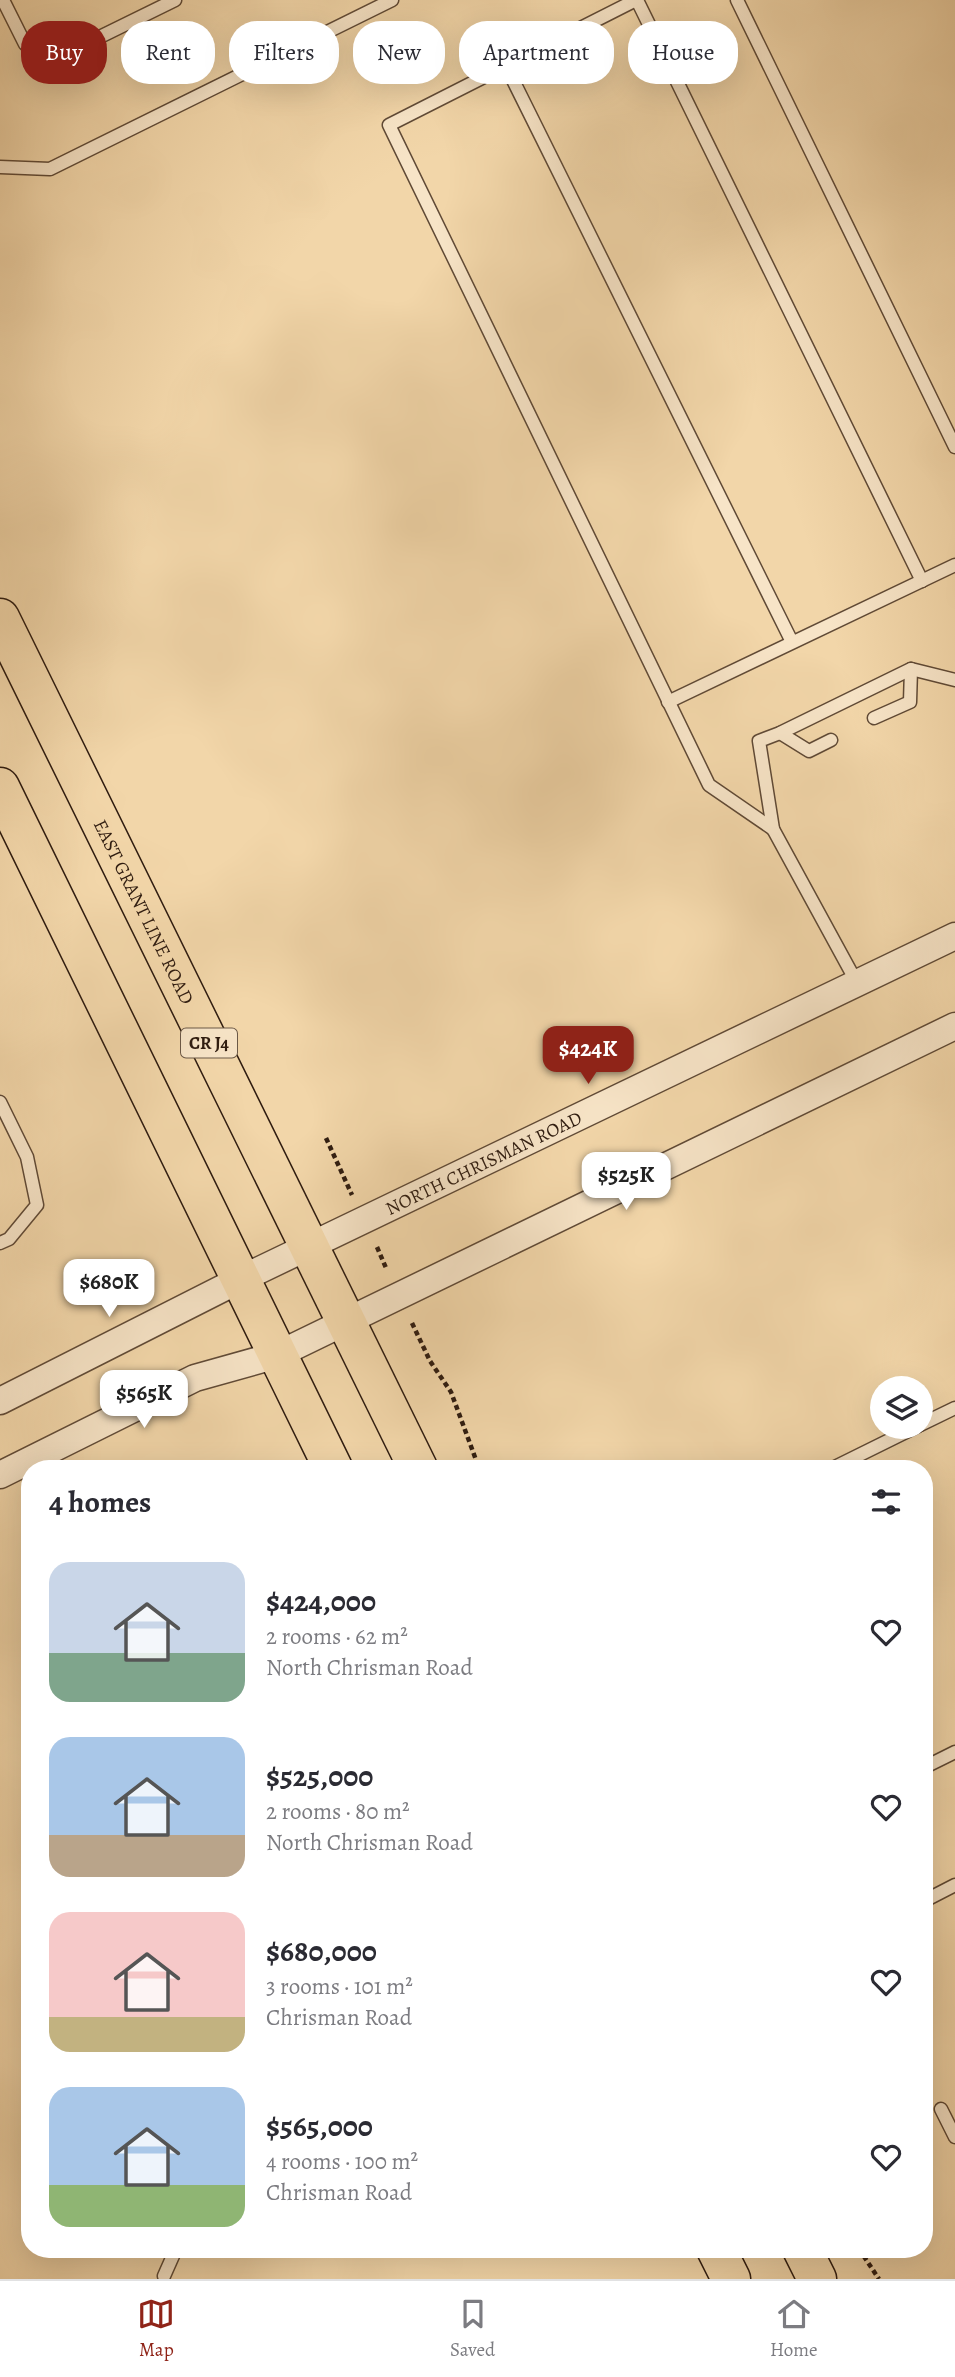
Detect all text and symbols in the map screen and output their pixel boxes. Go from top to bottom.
chip: Buy [21,21,107,84]
chip: Rent [121,21,215,84]
chip: Filters [229,21,339,84]
chip: New [353,21,445,84]
chip: Apartment [459,21,614,84]
chip: House [628,21,738,84]
street label: EAST GRANT LINE ROAD [87,815,200,1009]
pin: $424K [539,1026,637,1086]
road number: CR J4 [181,1028,237,1058]
text: $424K [559,1033,617,1064]
street label: NORTH CHRISMAN ROAD [381,1105,586,1222]
pin: $525K [577,1152,675,1212]
text: $525K [598,1159,654,1190]
pin: $680K [60,1260,158,1319]
text: $680K [79,1266,139,1297]
pin: $565K [95,1370,193,1430]
map controls [870,1376,933,1439]
button: layers [870,1376,933,1439]
text: $565K [116,1377,172,1408]
text: 4 homes [49,1482,151,1522]
icon: filters [867,1483,905,1521]
text: $424,000 [266,1581,376,1621]
icon: home [105,1590,189,1674]
icon: heart [867,1613,905,1651]
text: 2 rooms · 62 m² [266,1621,408,1652]
text: North Chrisman Road [266,1652,473,1683]
text: $525,000 [266,1756,373,1796]
icon: home [105,1765,189,1849]
icon: heart [867,1788,905,1826]
text: 2 rooms · 80 m² [266,1796,410,1827]
text: North Chrisman Road [266,1827,473,1858]
text: $680,000 [266,1931,377,1971]
icon: home [105,1940,189,2024]
icon: heart [867,1963,905,2001]
text: 3 rooms · 101 m² [266,1971,413,2002]
text: Chrisman Road [266,2002,412,2033]
text: $565,000 [266,2106,373,2146]
icon: home [105,2115,189,2199]
icon: heart [867,2138,905,2176]
text: 4 rooms · 100 m² [266,2146,418,2177]
text: Chrisman Road [266,2177,412,2208]
tab: Map [137,2295,175,2363]
tab: Saved [450,2295,495,2363]
tab: Home [770,2295,818,2363]

